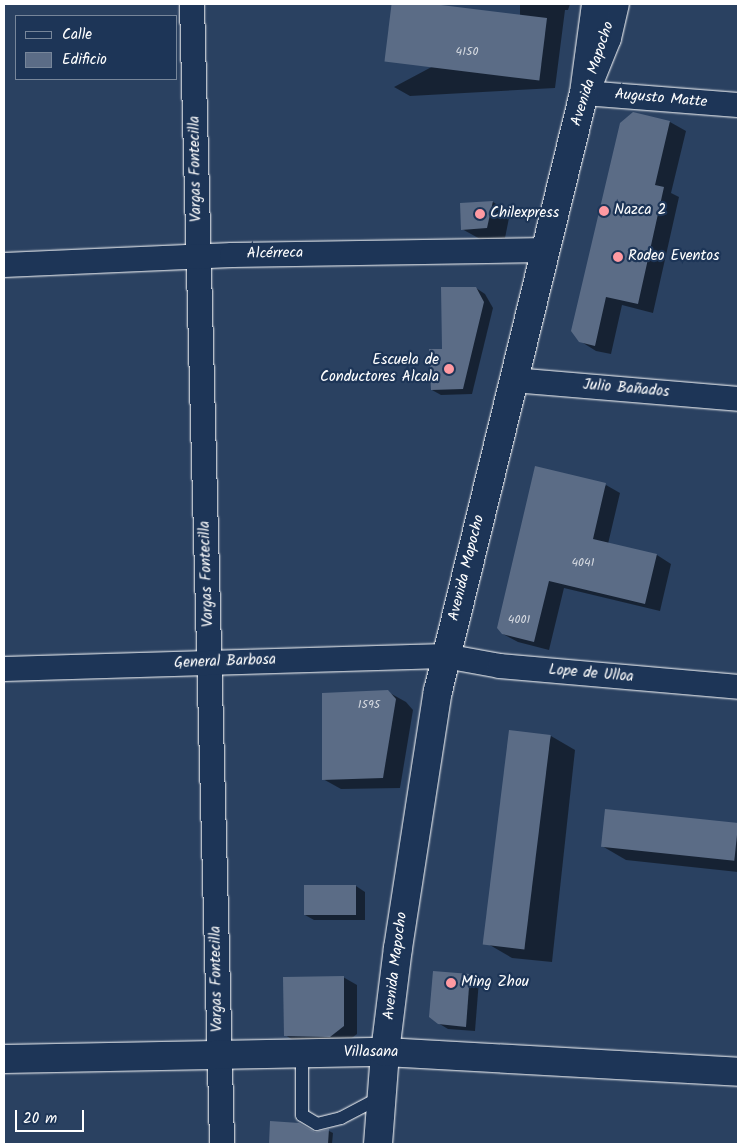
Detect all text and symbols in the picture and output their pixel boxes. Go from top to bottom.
legend [15,15,178,80]
street label: Avenida Mapocho [568,20,618,128]
text: Calle [62,23,92,47]
house number: 4150 [456,45,478,59]
text: Edificio [62,48,107,72]
street label: Augusto Matte [614,86,708,112]
street label: Vargas Fontecilla [186,116,206,222]
place label: Nazca 2 [614,202,666,220]
place label: Chilexpress [490,205,559,223]
marker: Nazca 2 [598,205,610,217]
marker: Chilexpress [474,208,486,220]
street label: Alcérreca [247,245,303,263]
place label: Rodeo Eventos [628,248,719,266]
marker: Rodeo Eventos [612,251,624,263]
place label: Escuela de Conductores Alcala [320,351,439,386]
marker: Escuela de Conductores Alcala [443,363,455,375]
street label: Julio Bañados [582,376,670,402]
street label: Avenida Mapocho [445,513,489,623]
street label: Vargas Fontecilla [196,521,218,627]
house number: 4041 [572,556,594,570]
house number: 4001 [508,613,530,627]
street label: General Barbosa [174,651,276,673]
street label: Lope de Ulloa [548,661,634,687]
house number: 1595 [358,698,380,712]
street label: Avenida Mapocho [380,911,412,1021]
street label: Vargas Fontecilla [207,926,227,1032]
place label: Ming Zhou [461,974,529,992]
marker: Ming Zhou [445,977,457,989]
street label: Villasana [344,1044,398,1062]
scale bar [18,1100,86,1132]
text: 20 m [23,1107,57,1131]

